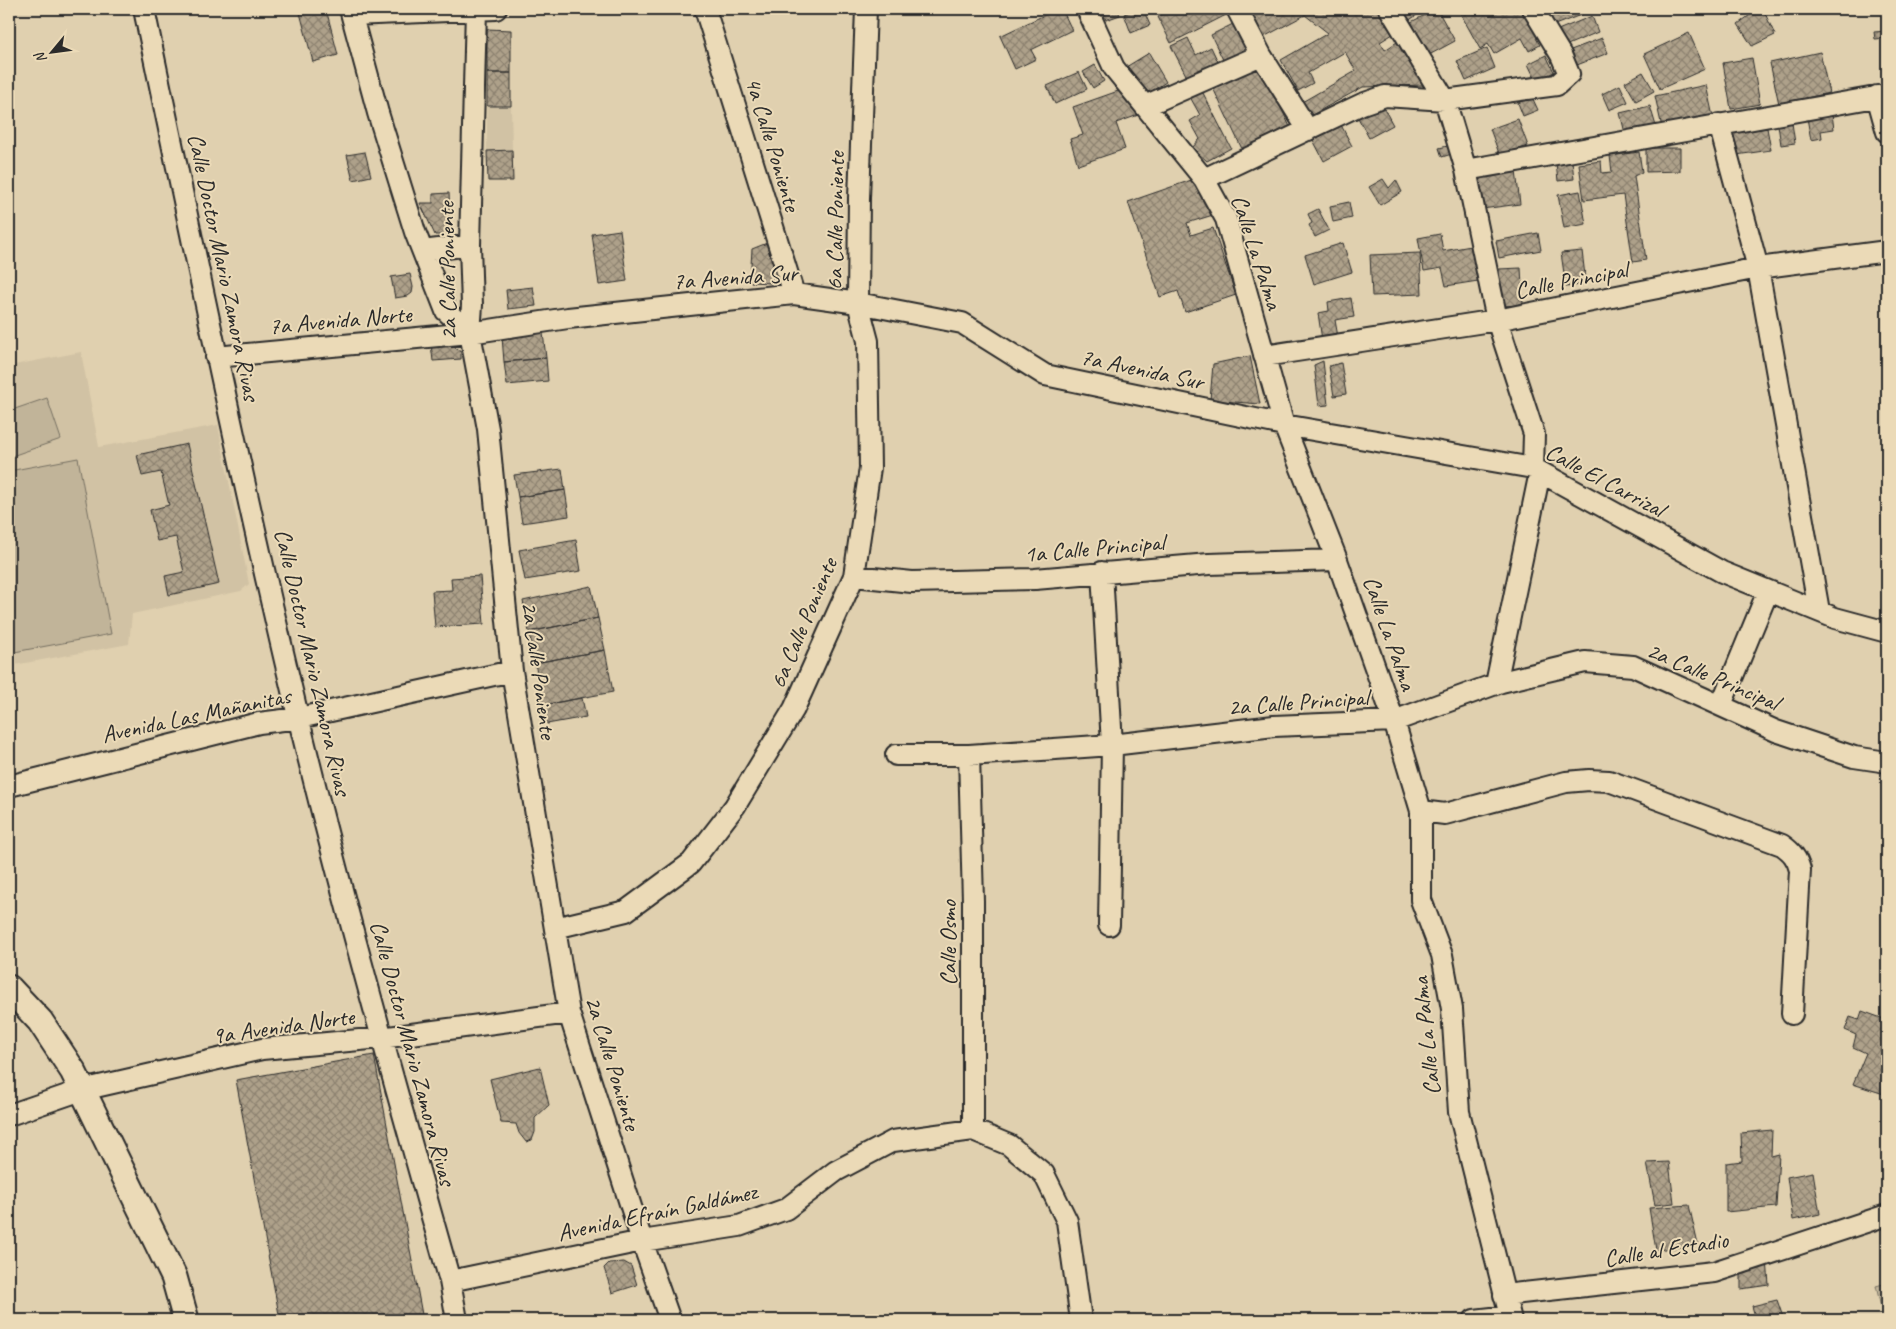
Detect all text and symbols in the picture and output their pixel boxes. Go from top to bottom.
north arrow [28,28,78,78]
text: N [30,48,51,66]
street label: 4a Calle Poniente [738,73,808,217]
street label: Calle Doctor Mario Zamora Rivas [181,131,268,406]
street label: 6a Calle Poniente [819,149,851,291]
street label: Calle La Palma [1224,191,1290,314]
street label: 2a Calle Poniente [431,199,463,341]
street label: Calle Principal [1512,254,1634,306]
street label: 7a Avenida Sur [672,258,801,296]
street label: 7a Avenida Norte [267,299,415,341]
street label: 7a Avenida Sur [1078,341,1209,397]
street label: Calle El Carrizal [1540,436,1673,526]
street label: Calle Doctor Mario Zamora Rivas [268,526,359,801]
street label: 1a Calle Principal [1023,527,1169,569]
street label: 6a Calle Poniente [762,551,845,693]
street label: Calle La Palma [1356,572,1424,695]
street label: 2a Calle Poniente [514,599,564,743]
street label: 2a Calle Principal [1642,635,1787,719]
street label: Avenida Las Mañanitas [99,680,295,750]
street label: 2a Calle Principal [1227,682,1373,722]
street label: Calle Osmo [933,899,963,986]
street label: Calle Doctor Mario Zamora Rivas [363,918,463,1191]
street label: Calle La Palma [1405,974,1447,1097]
street label: 2a Calle Poniente [578,992,648,1136]
street label: 9a Avenida Norte [210,1001,358,1051]
street label: Avenida Efraín Galdámez [555,1176,762,1248]
street label: Calle al Estadio [1602,1224,1732,1274]

